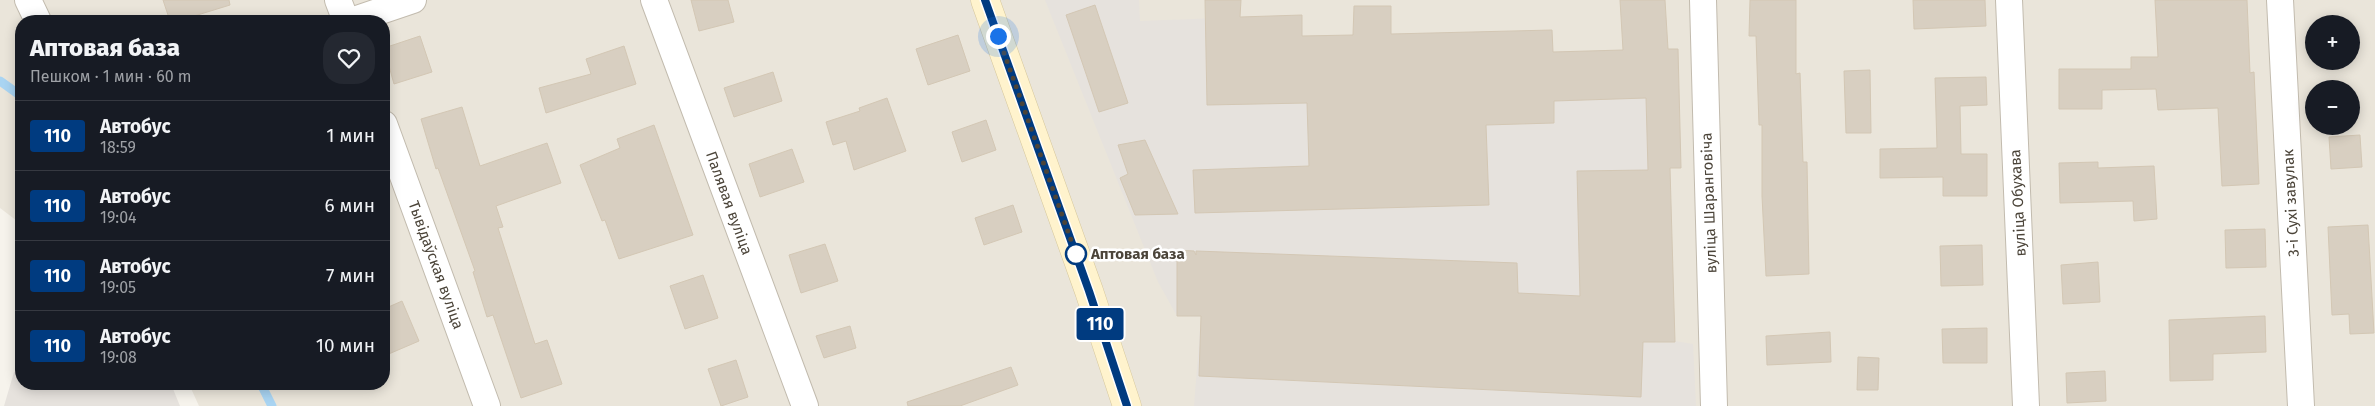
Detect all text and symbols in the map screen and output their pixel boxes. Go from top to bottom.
map controls [2305,15,2360,135]
button: + [2305,15,2360,70]
your location [986,24,1011,49]
button: heart [323,32,375,84]
text: Аптовая база [30,34,180,62]
text: Пешком · 1 мин · 60 m [30,67,192,86]
button: − [2305,80,2360,135]
text: Автобус [100,115,171,138]
text: 1 мин [326,124,375,147]
text: 110 [44,125,71,147]
street label: вуліца Шаранговіча [1698,132,1720,274]
text: 18:59 [100,138,136,157]
street label: 3-і Сухі завулак [2279,148,2303,257]
street label: Палявая вуліца [702,149,756,257]
street label: вуліца Обухава [2006,149,2030,257]
text: Автобус [100,185,171,208]
text: 6 мин [324,194,375,217]
text: 110 [44,195,71,217]
street label: Тывідаўская вуліца [404,198,468,332]
text: 19:04 [100,208,137,227]
marker: Аптовая база [1065,243,1087,265]
place label: Аптовая база [1090,245,1185,263]
text: Автобус [100,255,171,278]
text: 7 мин [326,264,375,287]
text: 110 [44,265,71,287]
text: 19:05 [100,278,136,297]
line badge: 110 [1071,308,1129,340]
text: 110 [1087,313,1113,335]
text: Автобус [100,325,171,348]
text: 10 мин [316,334,375,357]
text: 110 [44,335,71,357]
text: 19:08 [100,348,137,367]

